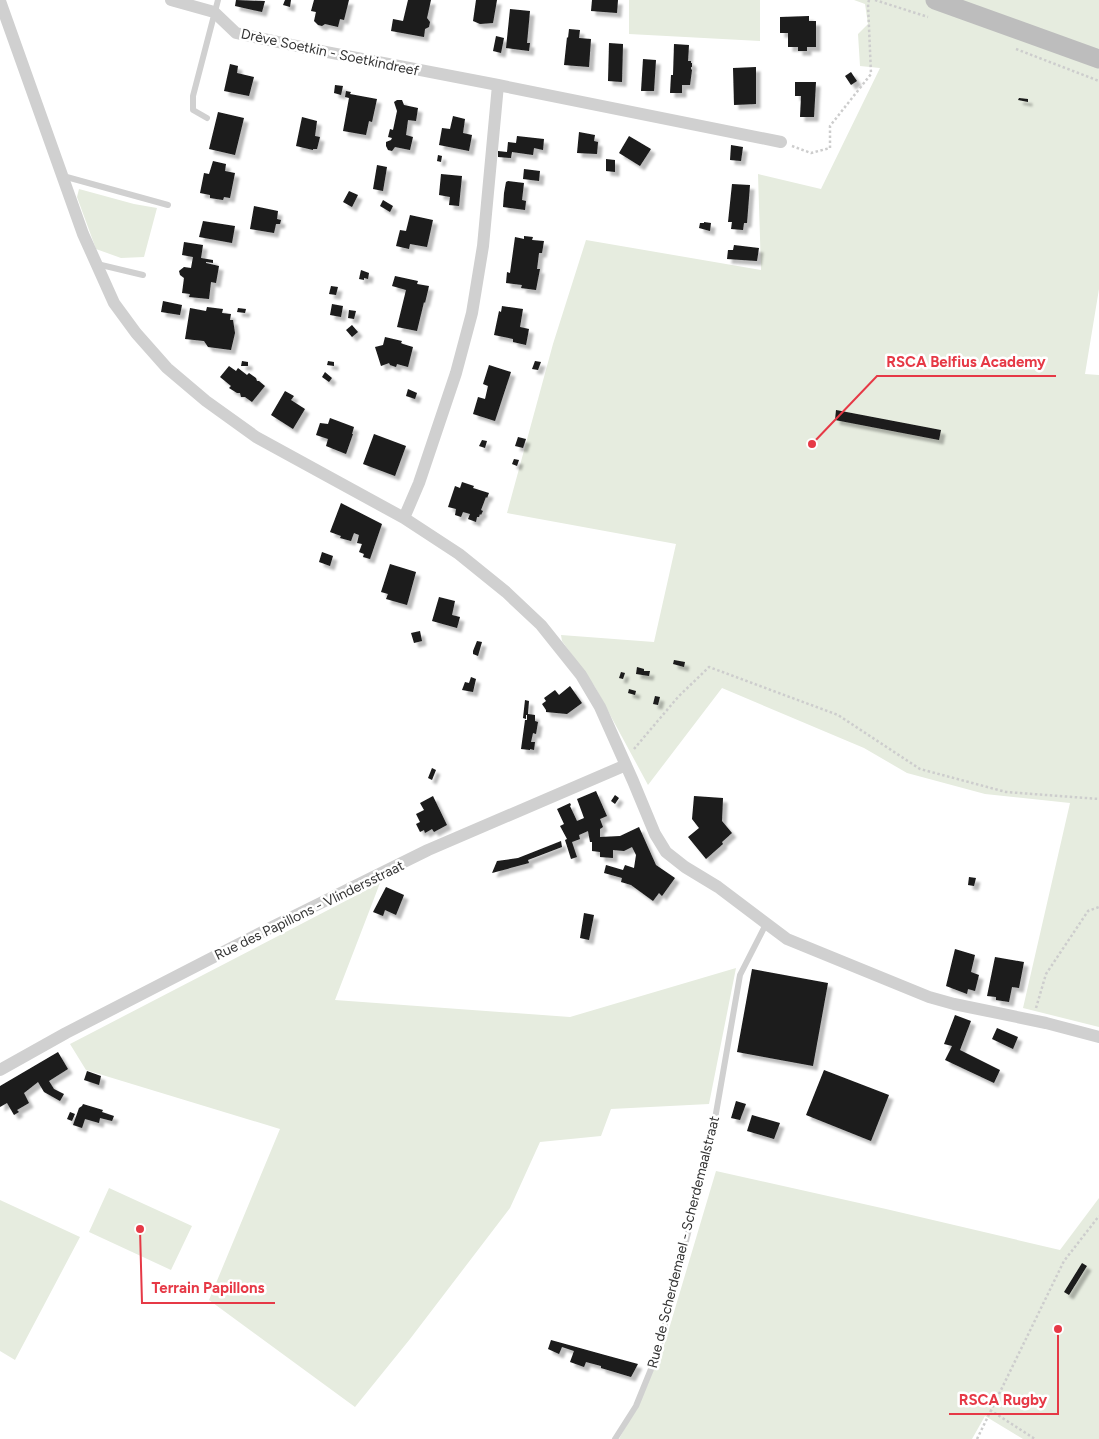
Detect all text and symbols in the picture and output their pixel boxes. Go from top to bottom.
street label: Drève Soetkin - Soetkindreef [240,25,421,80]
callout: RSCA Belfius Academy [877,346,1056,376]
text: RSCA Belfius Academy [886,353,1046,371]
street label: Rue des Papillons - Vlindersstraat [212,857,407,964]
street label: Rue de Scherdemael - Scherdemaalstraat [644,1114,723,1370]
callout: Terrain Papillons [142,1273,275,1303]
text: Terrain Papillons [152,1279,264,1297]
callout: RSCA Rugby [949,1384,1058,1414]
text: RSCA Rugby [959,1391,1048,1409]

